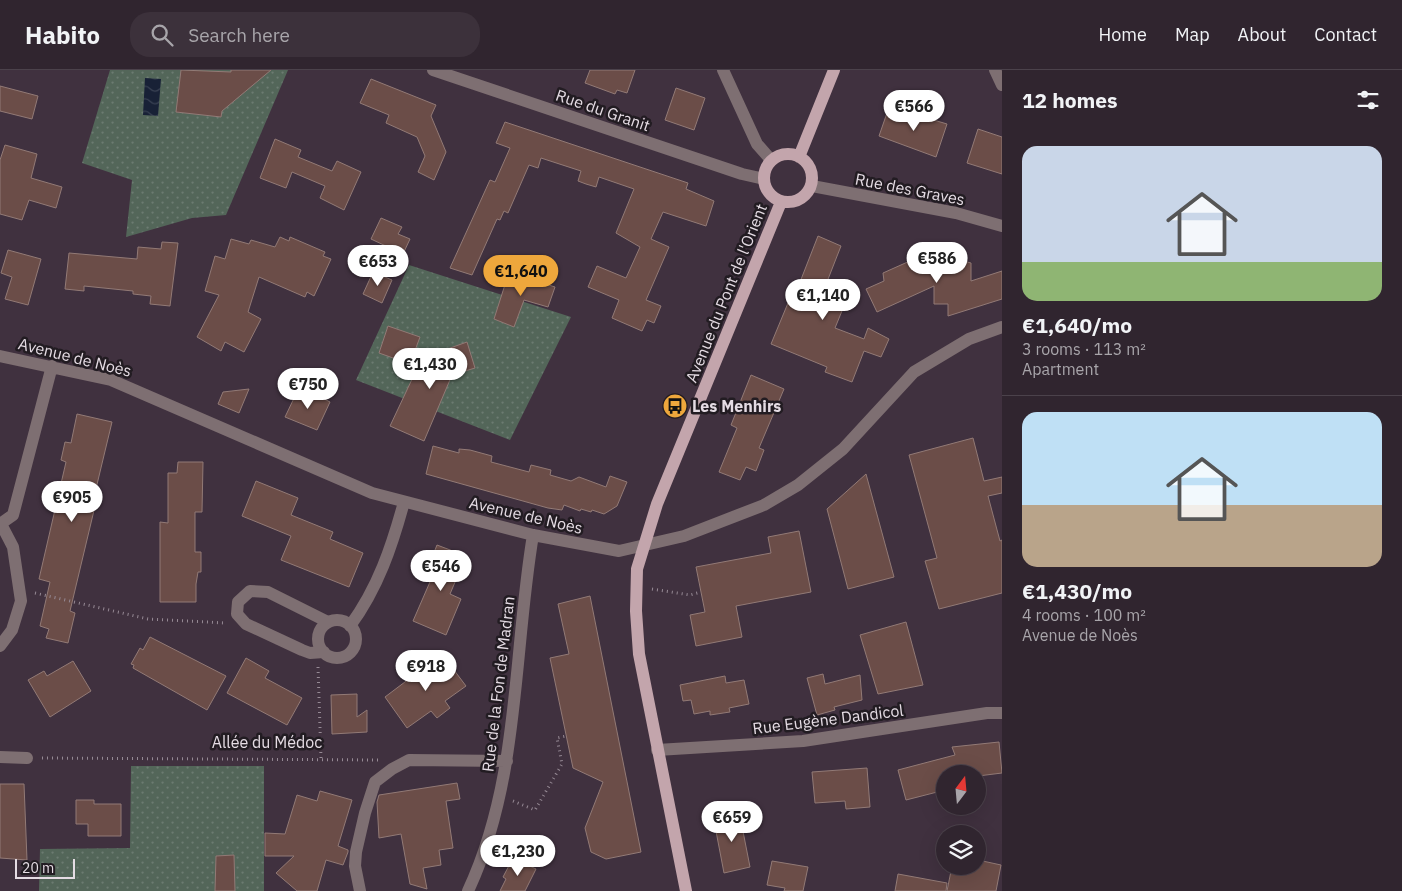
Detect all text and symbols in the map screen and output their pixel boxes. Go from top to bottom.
search box [130,12,480,57]
text: Habito [25,19,100,51]
icon: search [148,21,176,49]
text: Search here [188,23,290,47]
text: Home [1099,23,1147,46]
text: Map [1175,23,1210,46]
text: About [1238,23,1286,46]
text: Contact [1314,23,1377,46]
street label: Rue du Granit [553,85,653,135]
text: 12 homes [1022,86,1118,114]
icon: filters [1354,86,1382,114]
pin: €566 [884,90,944,132]
text: €566 [895,96,933,116]
street label: Rue des Graves [854,169,966,209]
icon: home [1157,179,1247,269]
street label: Avenue du Pont de l'Orient [681,201,771,385]
pin: €586 [907,242,967,284]
pin: €653 [348,244,408,287]
text: €586 [918,248,956,268]
text: €653 [359,251,397,271]
pin: €1,640 [480,254,562,297]
text: €1,640 [494,261,548,281]
pin: €1,140 [782,278,864,321]
text: €1,140 [796,285,850,305]
text: €1,640/mo [1022,311,1132,339]
street label: Avenue de Noès [16,333,134,381]
text: 3 rooms · 113 m² [1022,339,1146,359]
pin: €1,430 [389,348,471,390]
text: €1,430 [403,354,457,374]
text: Apartment [1022,359,1099,379]
pin: €750 [278,368,338,410]
text: €750 [289,374,327,394]
bus stop icon: Les Menhirs [662,393,688,419]
place label: Les Menhirs [692,396,781,416]
icon: home [1157,444,1247,534]
pin: €905 [42,480,102,523]
text: €905 [53,487,91,507]
street label: Avenue de Noès [467,492,585,538]
pin: €546 [411,550,471,592]
text: €546 [422,556,460,576]
text: €1,430/mo [1022,577,1132,605]
street label: Rue de la Fon de Madran [477,595,519,773]
text: 4 rooms · 100 m² [1022,605,1146,625]
text: Avenue de Noès [1022,625,1138,645]
pin: €918 [396,650,456,692]
text: €918 [407,656,445,676]
street label: Rue Eugène Dandicol [751,700,905,738]
street label: Allée du Médoc [212,732,322,752]
north arrow [936,765,986,815]
map controls [936,765,986,875]
pin: €659 [702,800,762,843]
text: €659 [713,807,751,827]
button: layers [936,825,986,875]
pin: €1,230 [477,834,559,877]
text: €1,230 [491,841,545,861]
scale bar [15,856,75,879]
text: 20 m [22,859,54,877]

